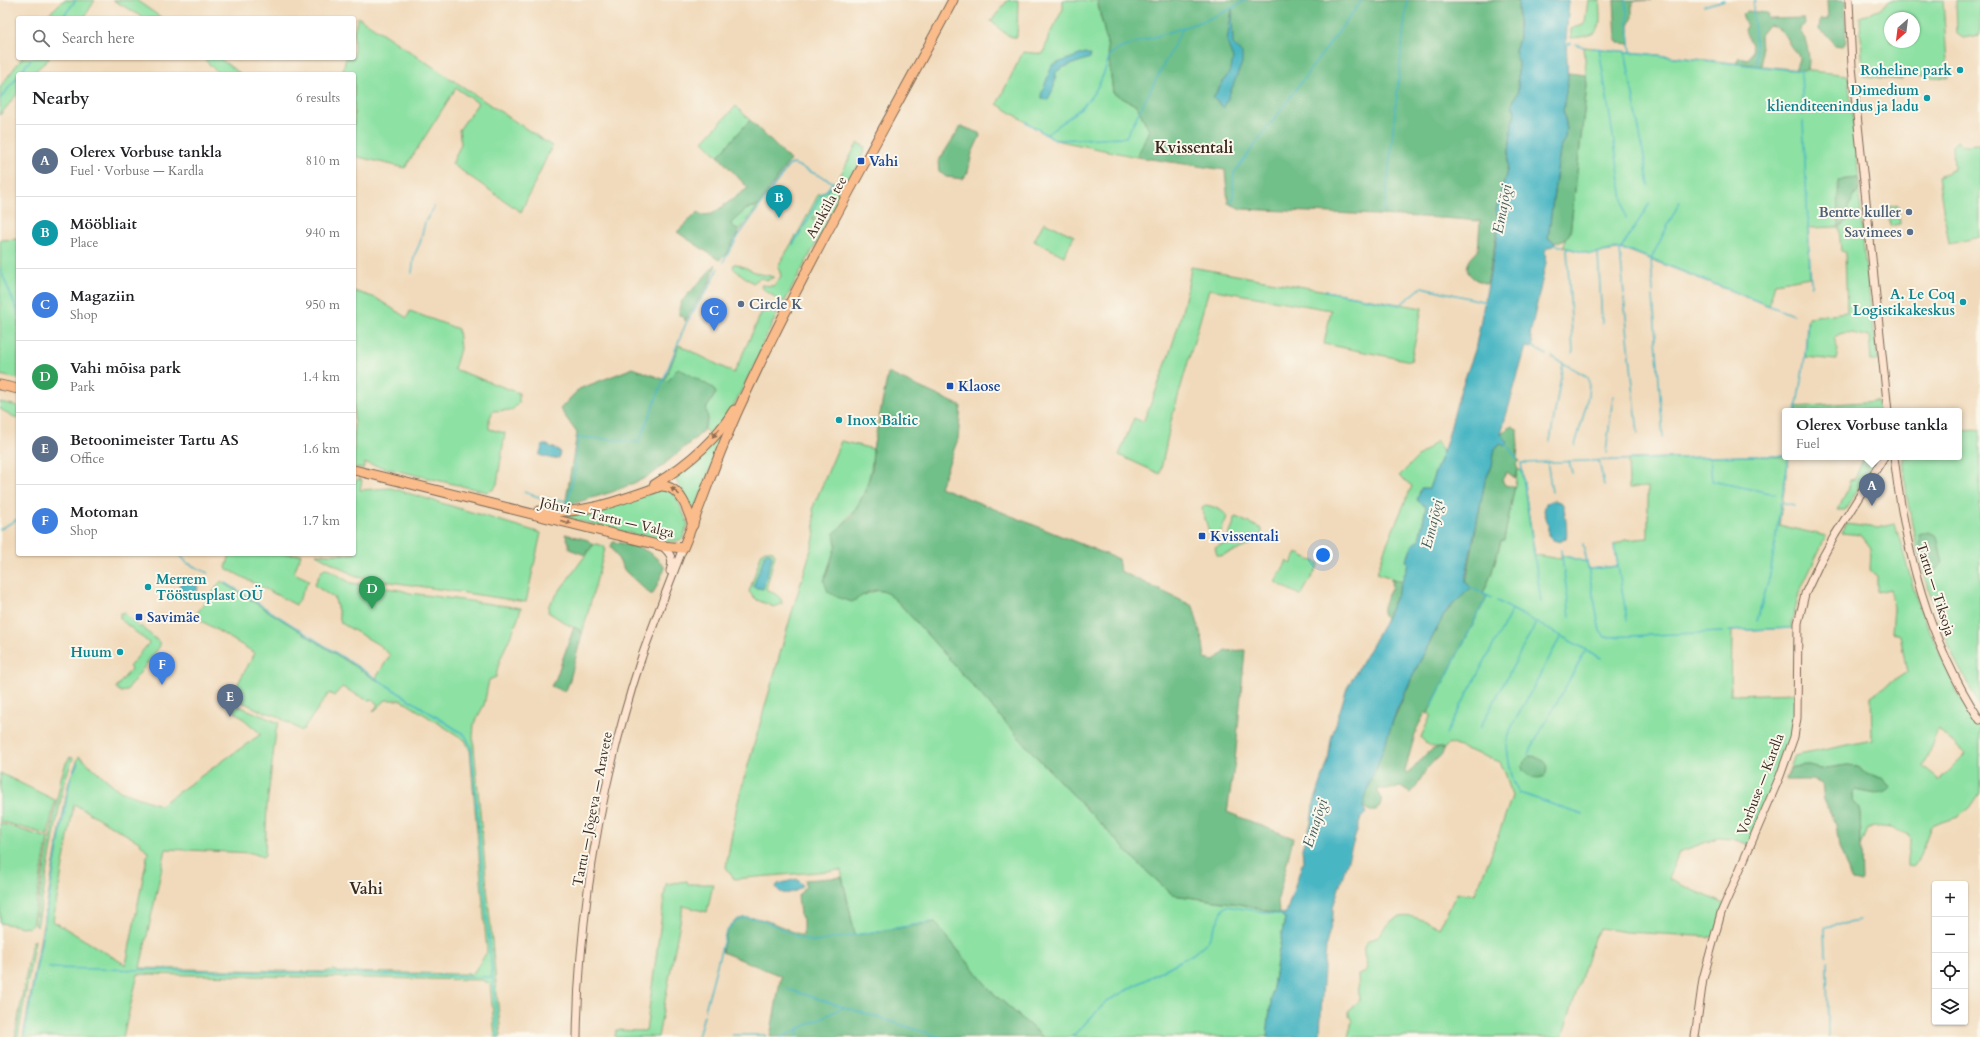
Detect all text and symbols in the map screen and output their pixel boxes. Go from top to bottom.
north arrow [1884,12,1920,48]
search box [16,16,356,60]
icon: search [30,27,52,49]
text: Search here [62,28,135,48]
place label: Roheline park [1860,61,1952,80]
marker: Roheline park [1955,65,1965,75]
place label: Dimedium klienditeenindus ja ladu [1767,81,1919,116]
text: Nearby [32,87,89,110]
text: 6 results [296,89,340,107]
marker: Dimedium klienditeenindus ja ladu [1922,93,1932,103]
district label: Kvissentali [1155,137,1233,159]
text: Olerex Vorbuse tankla [70,142,222,162]
text: A [40,152,50,170]
text: 810 m [306,152,340,170]
place label: Vahi [869,152,899,171]
marker: Vahi [856,156,866,166]
text: Fuel · Vorbuse — Kardla [70,162,204,180]
street label: Aruküla tee [802,173,851,242]
water label: Emajõgi [1487,182,1517,235]
pin: B [766,185,792,218]
place label: Bentte kuller [1819,203,1901,222]
marker: Bentte kuller [1904,207,1914,217]
text: Mööbliait [70,214,137,234]
place label: Savimees [1844,223,1902,242]
text: B [40,224,50,242]
text: 940 m [306,224,340,242]
marker: Savimees [1905,227,1915,237]
text: Place [70,234,98,252]
place label: A. Le Coq Logistikakeskus [1853,285,1955,320]
text: Magaziin [70,286,135,306]
place label: Circle K [749,295,803,314]
text: C [40,296,50,314]
text: 950 m [306,296,340,314]
marker: A. Le Coq Logistikakeskus [1958,297,1968,307]
pin: C [701,298,727,331]
marker: Circle K [736,299,746,309]
text: Shop [70,306,98,324]
text: Vahi mõisa park [70,358,181,378]
text: D [39,368,51,386]
text: 1.4 km [302,368,340,386]
place label: Klaose [958,377,1001,396]
text: Park [70,378,95,396]
marker: Klaose [945,381,955,391]
popup [1782,408,1962,460]
place label: Inox Baltic [847,411,918,430]
marker: Inox Baltic [834,415,844,425]
text: Olerex Vorbuse tankla [1796,415,1948,435]
one-way arrow [712,428,721,439]
text: Betoonimeister Tartu AS [70,430,239,450]
text: Fuel [1796,435,1820,453]
text: E [41,440,49,458]
text: 1.6 km [302,440,340,458]
text: Office [70,450,104,468]
pin: A [1859,473,1885,506]
one-way arrow [669,487,680,496]
street label: Jõhvi — Tartu — Valga [536,492,676,542]
water label: Emajõgi [1416,497,1448,551]
text: Motoman [70,502,138,522]
text: F [41,512,49,530]
text: 1.7 km [302,512,340,530]
one-way arrow [560,519,572,525]
text: Shop [70,522,98,540]
place label: Kvissentali [1210,527,1280,546]
marker: Kvissentali [1197,531,1207,541]
street label: Tartu — Tiksoja [1911,540,1960,638]
your location [1313,545,1333,565]
place label: Merrem Tööstusplast OÜ [156,570,264,605]
pin: D [359,576,385,609]
marker: Merrem Tööstusplast OÜ [143,582,153,592]
place label: Savimäe [147,608,200,627]
marker: Savimäe [134,612,144,622]
place label: Huum [70,643,112,662]
marker: Huum [115,647,125,657]
pin: F [149,652,175,685]
pin: E [217,684,243,717]
street label: Tartu — Jõgeva — Aravete [568,730,617,888]
street label: Vorbuse — Kardla [1732,731,1789,838]
water label: Emajõgi [1298,795,1332,850]
district label: Vahi [349,878,383,900]
map controls [1932,881,1968,1025]
button: + [1932,881,1968,917]
button: − [1932,917,1968,953]
button: locate [1932,953,1968,989]
button: layers [1932,989,1968,1025]

